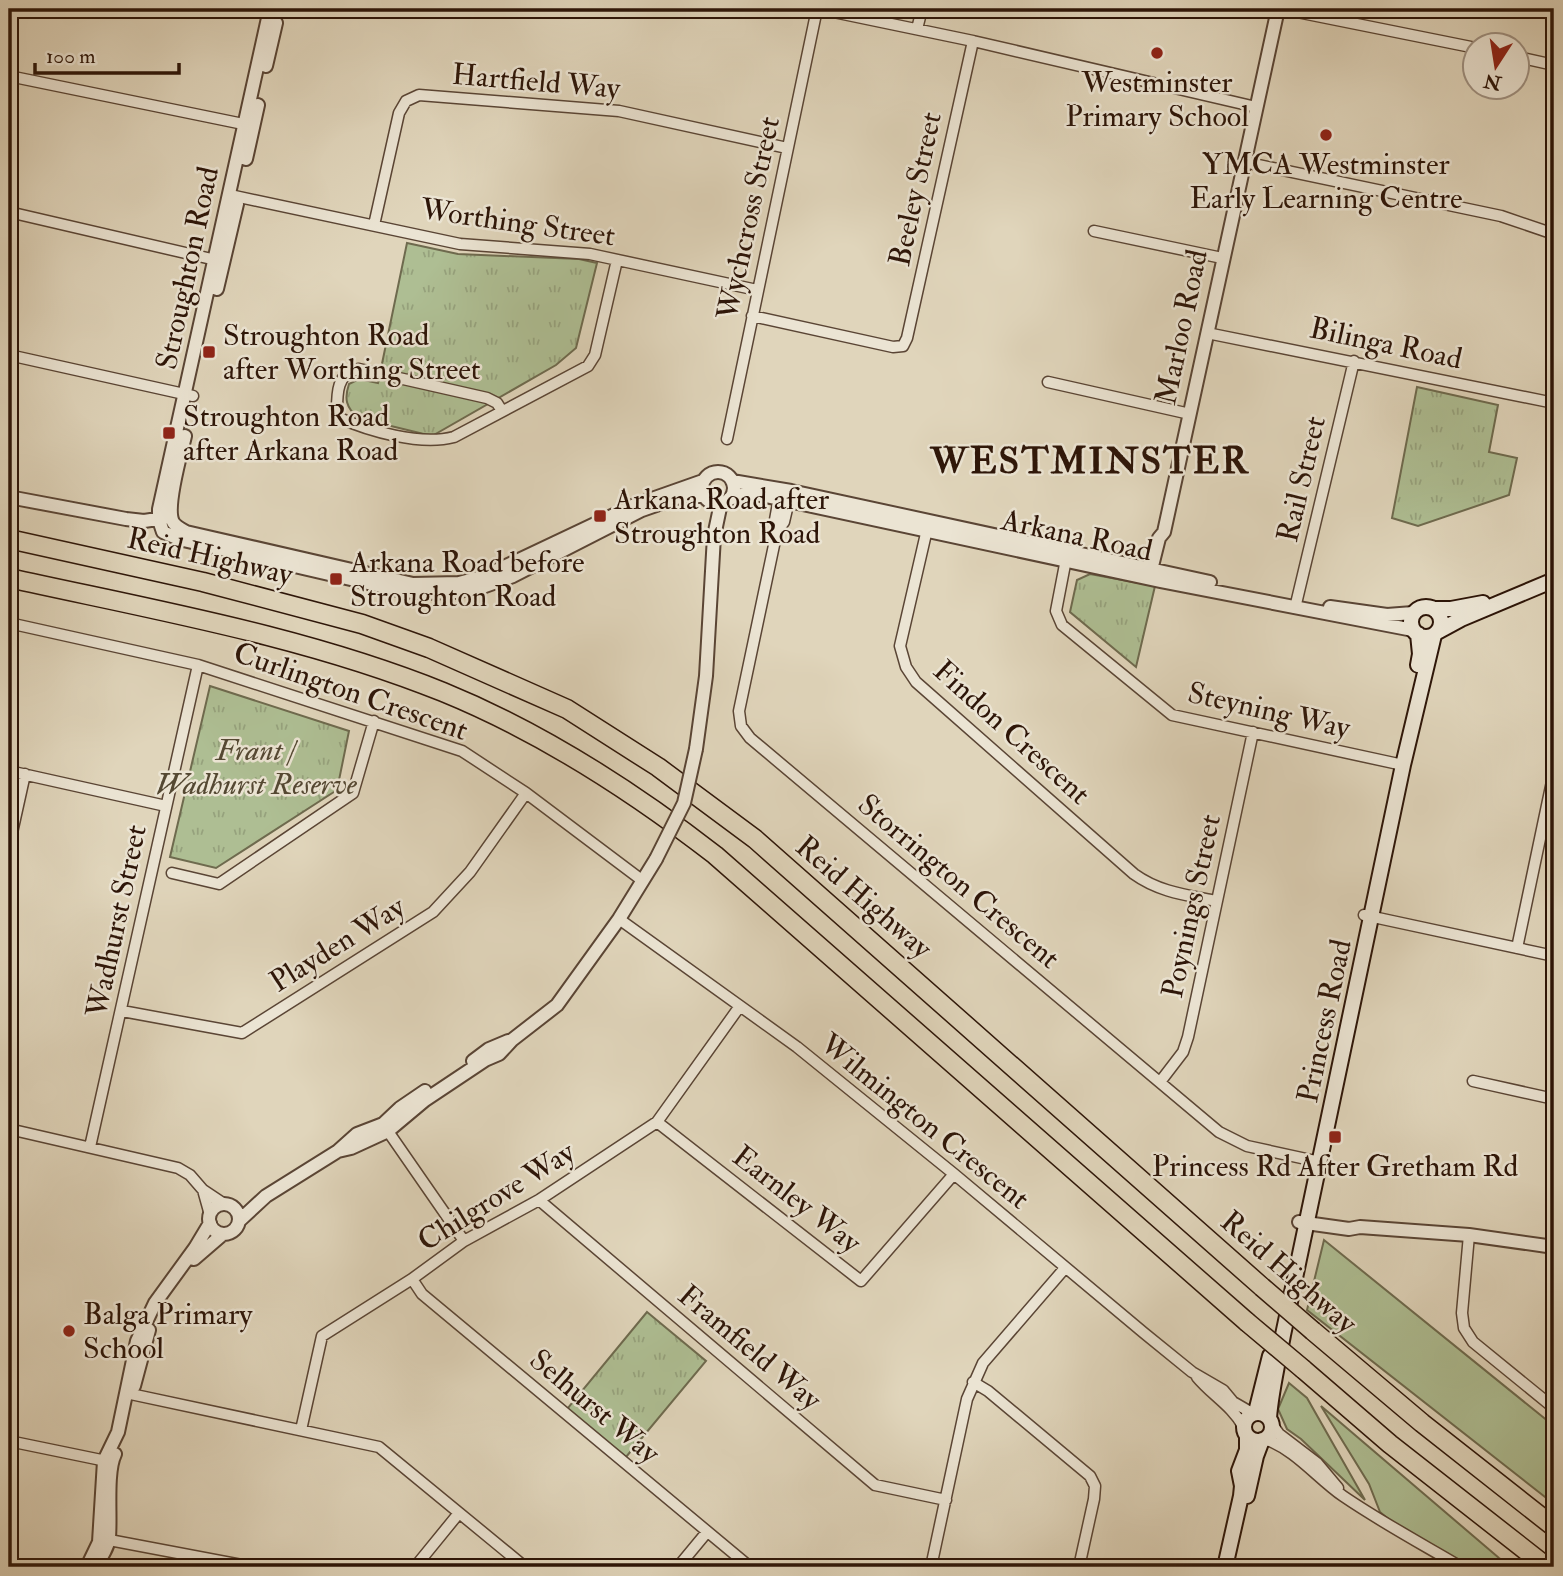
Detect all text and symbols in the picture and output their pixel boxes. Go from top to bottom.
scale bar [35,32,178,76]
north arrow [1462,32,1532,102]
text: 100 m [46,43,96,70]
marker: Westminster Primary School [1149,45,1165,61]
street label: Hartfield Way [450,56,622,107]
place label: Westminster Primary School [1065,64,1249,135]
text: N [1481,68,1504,95]
street label: Beeley Street [881,108,950,270]
street label: Wychcross Street [709,113,788,324]
marker: YMCA Westminster Early Learning Centre [1318,127,1334,143]
place label: YMCA Westminster Early Learning Centre [1189,146,1463,217]
street label: Stroughton Road [148,163,227,373]
street label: Worthing Street [417,190,618,254]
street label: Marloo Road [1147,246,1216,408]
street label: Bilinga Road [1306,309,1466,378]
place label: Stroughton Road after Worthing Street [223,317,481,388]
marker: Stroughton Road after Worthing Street [201,344,217,360]
place label: Stroughton Road after Arkana Road [183,398,398,469]
street label: Rail Street [1269,412,1334,546]
marker: Stroughton Road after Arkana Road [161,425,177,441]
district label: WESTMINSTER [929,438,1250,485]
place label: Arkana Road after Stroughton Road [613,481,829,552]
street label: Arkana Road [997,501,1156,570]
marker: Arkana Road after Stroughton Road [592,508,608,524]
street label: Reid Highway [123,519,297,594]
place label: Arkana Road before Stroughton Road [349,544,585,615]
marker: Arkana Road before Stroughton Road [328,571,344,587]
street label: Curlington Crescent [229,634,473,749]
street label: Findon Crescent [926,652,1098,813]
street label: Steyning Way [1184,674,1354,747]
park label: Frant / Wadhurst Reserve [155,732,358,803]
street label: Storrington Crescent [850,786,1067,977]
street label: Poynings Street [1154,811,1229,1001]
street label: Wadhurst Street [78,821,155,1022]
street label: Reid Highway [788,828,940,967]
street label: Playden Way [263,888,412,1000]
street label: Princess Road [1289,936,1360,1106]
street label: Wilmington Crescent [812,1025,1037,1217]
marker: Princess Rd After Gretham Rd [1327,1129,1343,1145]
street label: Chilgrove Way [411,1133,582,1259]
street label: Earnley Way [725,1138,869,1262]
place label: Princess Rd After Gretham Rd [1152,1148,1518,1185]
street label: Reid Highway [1213,1203,1365,1342]
street label: Framfield Way [670,1277,829,1419]
place label: Balga Primary School [83,1296,253,1367]
marker: Balga Primary School [61,1323,77,1339]
street label: Selhurst Way [522,1341,668,1472]

